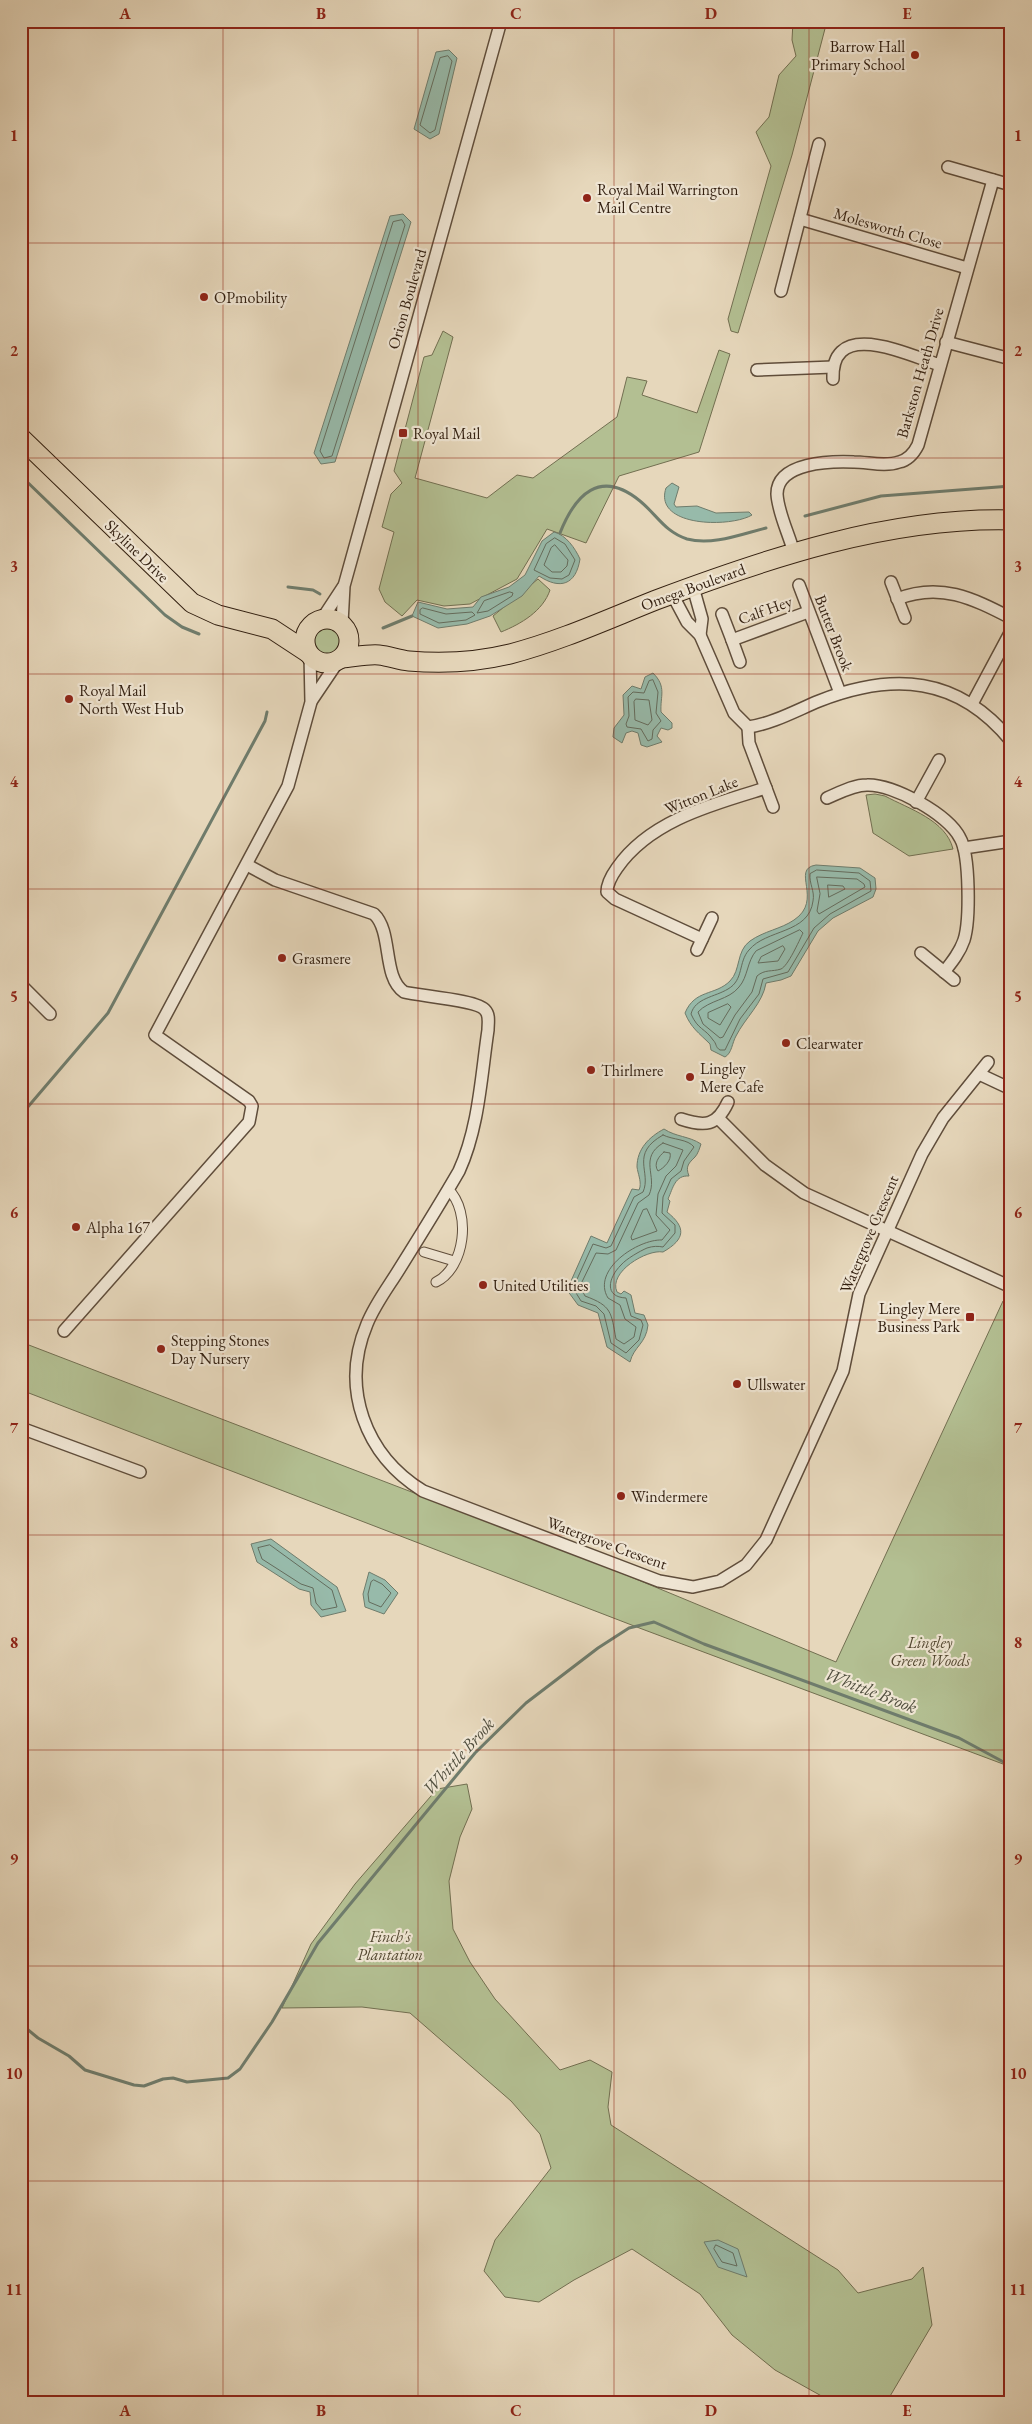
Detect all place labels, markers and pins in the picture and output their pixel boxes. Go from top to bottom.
place label: Barrow Hall Primary School [811,36,905,75]
marker: Barrow Hall Primary School [909,49,921,61]
place label: Royal Mail Warrington Mail Centre [597,179,739,218]
marker: Royal Mail Warrington Mail Centre [581,192,593,204]
place label: OPmobility [214,287,288,308]
marker: OPmobility [198,291,210,303]
place label: Royal Mail [413,423,481,444]
marker: Royal Mail [397,427,409,439]
place label: Royal Mail North West Hub [79,680,184,719]
marker: Royal Mail North West Hub [63,693,75,705]
place label: Grasmere [292,948,351,969]
marker: Grasmere [276,952,288,964]
place label: Clearwater [796,1033,864,1054]
marker: Clearwater [780,1037,792,1049]
place label: Lingley Mere Cafe [700,1058,764,1097]
place label: Thirlmere [601,1060,663,1081]
marker: Thirlmere [585,1064,597,1076]
marker: Lingley Mere Cafe [684,1071,696,1083]
place label: Alpha 167 [85,1217,150,1238]
marker: Alpha 167 [70,1221,82,1233]
place label: United Utilities [493,1275,588,1296]
marker: United Utilities [477,1279,489,1291]
place label: Lingley Mere Business Park [878,1298,960,1337]
marker: Lingley Mere Business Park [964,1311,976,1323]
place label: Stepping Stones Day Nursery [171,1330,269,1369]
marker: Stepping Stones Day Nursery [155,1343,167,1355]
place label: Ullswater [747,1374,806,1395]
marker: Ullswater [731,1378,743,1390]
place label: Windermere [631,1486,708,1507]
marker: Windermere [615,1490,627,1502]

